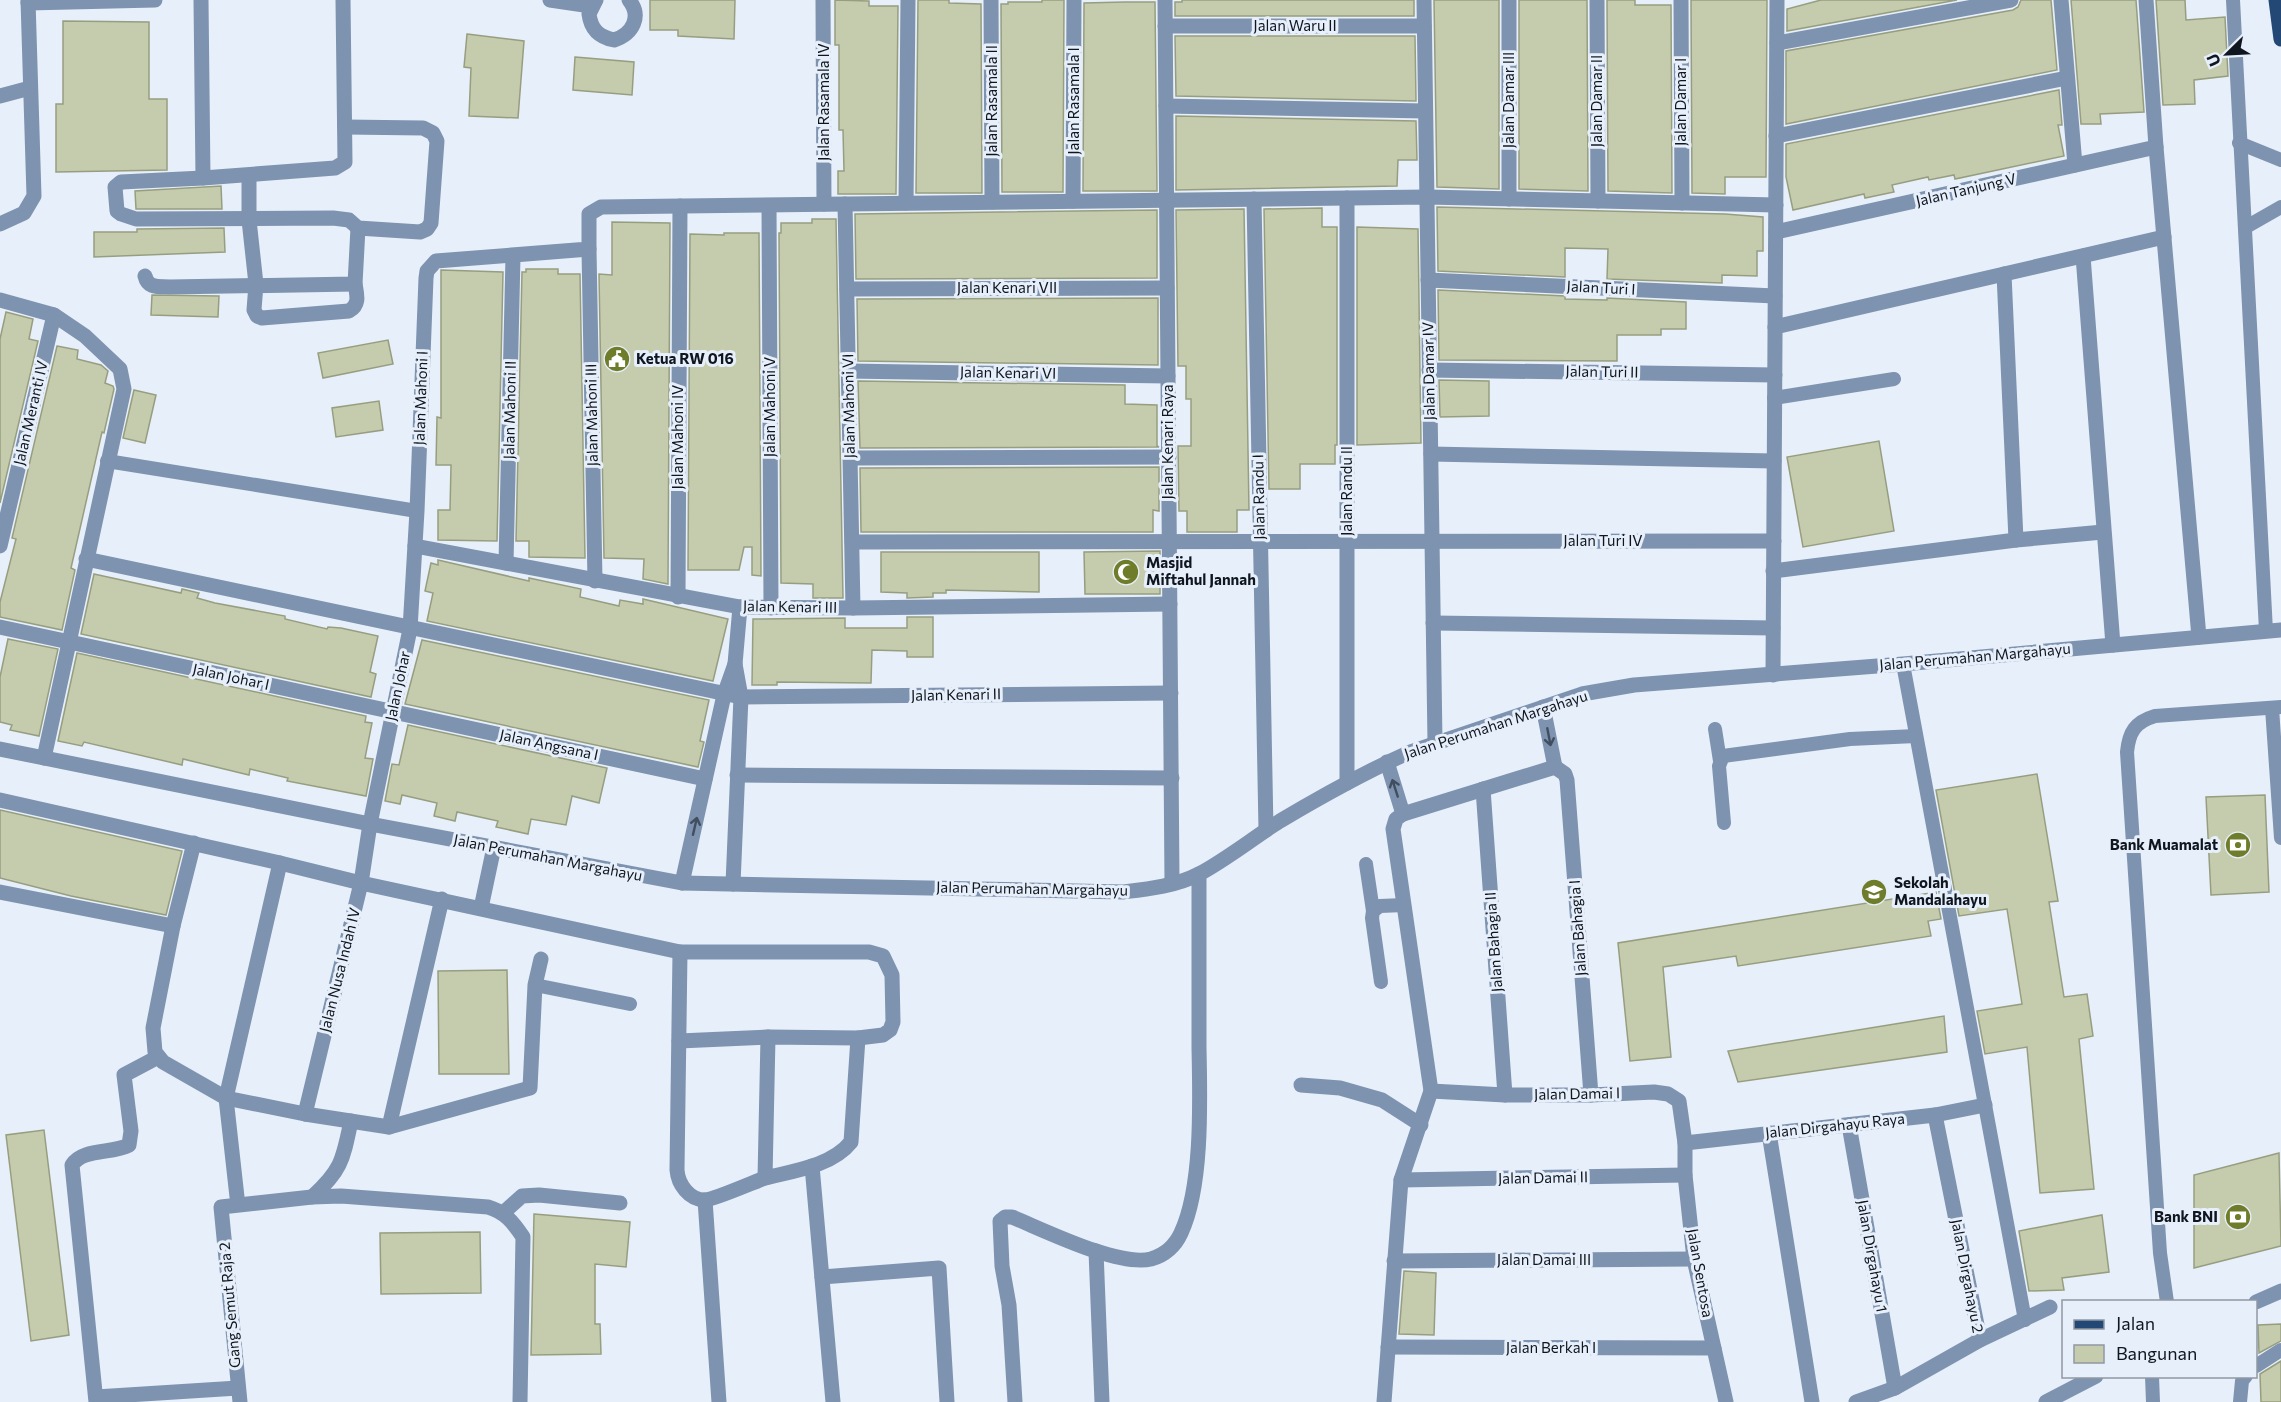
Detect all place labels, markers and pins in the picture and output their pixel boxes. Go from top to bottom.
public building icon: Ketua RW 016 [602,344,632,374]
place label: Ketua RW 016 [636,349,734,367]
place label: Masjid Miftahul Jannah [1146,553,1256,588]
mosque icon: Masjid Miftahul Jannah [1111,557,1141,587]
bank icon: Bank Muamalat [2223,830,2253,860]
place label: Bank Muamalat [2110,835,2218,853]
place label: Sekolah Mandalahayu [1894,873,1987,908]
school or university icon: Sekolah Mandalahayu [1859,877,1889,907]
bank icon: Bank BNI [2223,1202,2253,1232]
place label: Bank BNI [2154,1207,2218,1225]

